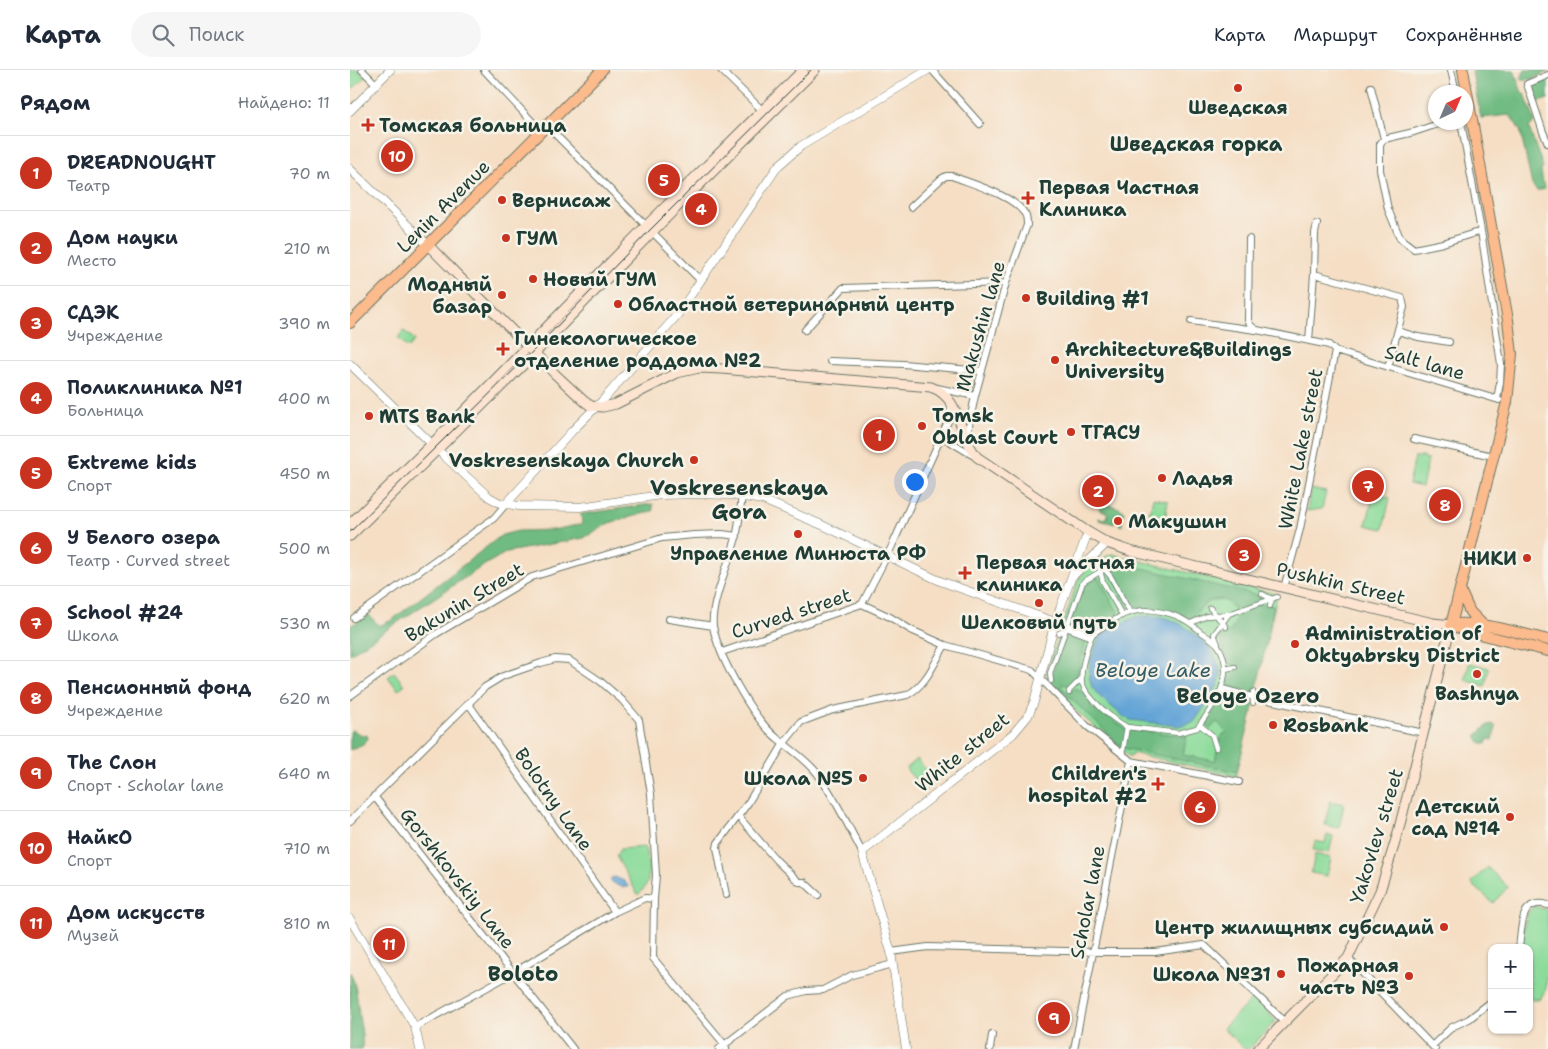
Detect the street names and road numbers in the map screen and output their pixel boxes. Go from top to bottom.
street label: Lenin Avenue [391,154,495,258]
street label: Makushin lane [950,258,1011,394]
street label: Salt lane [1382,339,1468,386]
street label: White Lake street [1273,366,1328,532]
street label: Pushkin Street [1274,556,1408,610]
street label: Bakunin Street [400,557,528,648]
street label: Curved street [728,582,854,645]
street label: White street [910,707,1015,798]
street label: Bolotny Lane [509,743,598,856]
street label: Yakovlev street [1344,766,1409,907]
street label: Gorshkovskiy Lane [395,803,521,954]
street label: Scholar lane [1064,843,1111,961]

